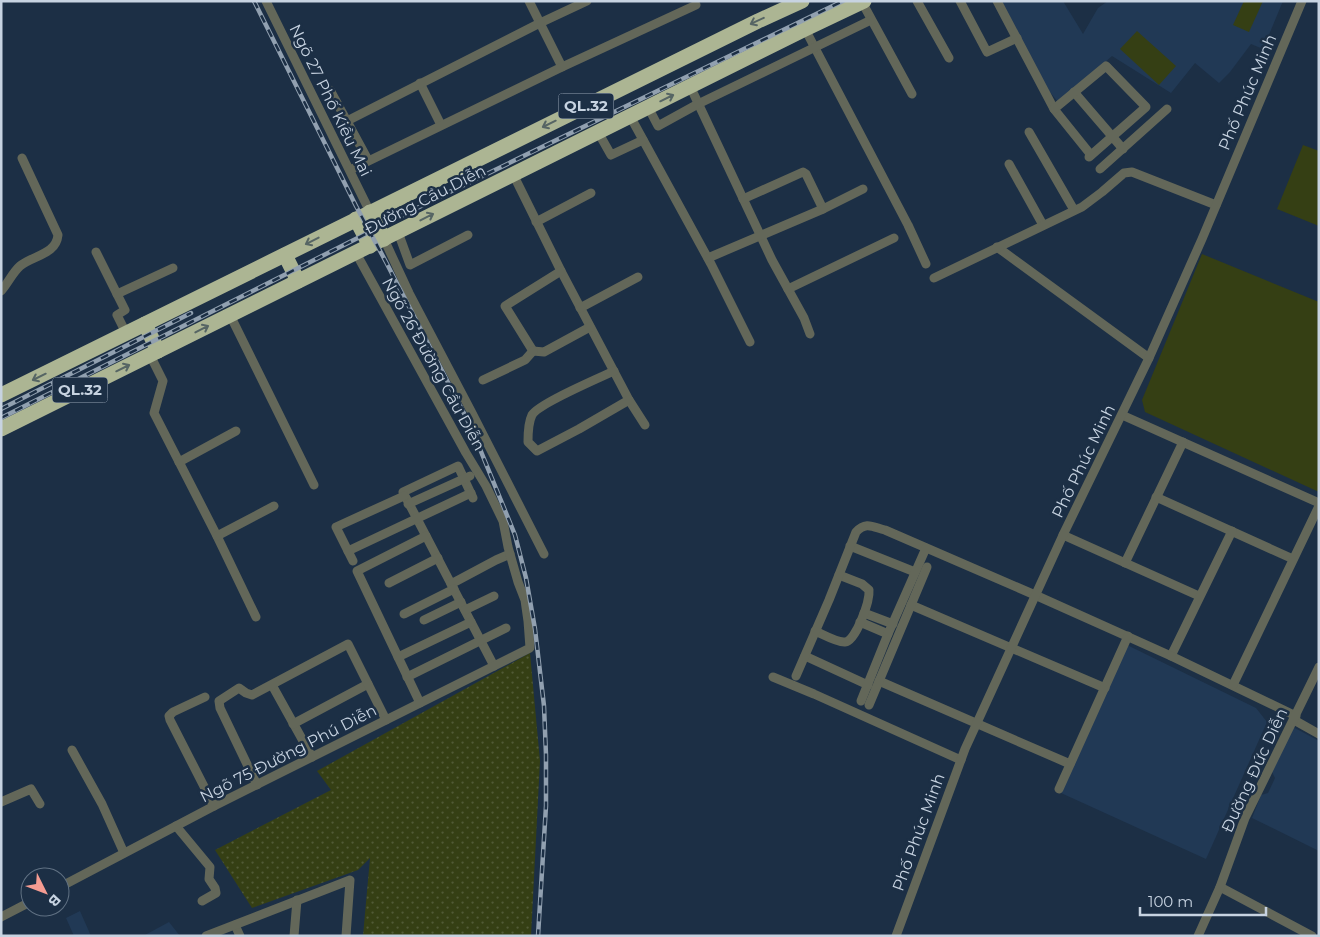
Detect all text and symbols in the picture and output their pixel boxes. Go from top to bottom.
one-way arrow [750,17,765,27]
street label: Ngõ 27 Phố Kiều Mai [285,21,376,179]
street label: Phố Phúc Minh [1214,31,1280,153]
one-way arrow [659,93,674,103]
road number: QL.32 [558,94,614,118]
one-way arrow [542,120,557,129]
street label: Đường Cầu Diễn [361,161,489,238]
one-way arrow [419,212,434,221]
one-way arrow [305,236,320,246]
street label: Ngõ 26 Đường Cầu Diễn [378,275,489,454]
one-way arrow [194,324,209,333]
one-way arrow [116,363,131,373]
one-way arrow [32,373,47,382]
road number: QL.32 [52,378,108,402]
street label: Phố Phúc Minh [1048,401,1119,521]
street label: Ngõ 75 Đường Phú Diễn [197,701,380,806]
street label: Đường Đức Diễn [1217,705,1292,835]
street label: Phố Phúc Minh [888,771,949,894]
north arrow [20,867,70,917]
scale bar [1140,884,1266,916]
text: B [44,891,65,911]
text: 100 m [1148,892,1193,911]

